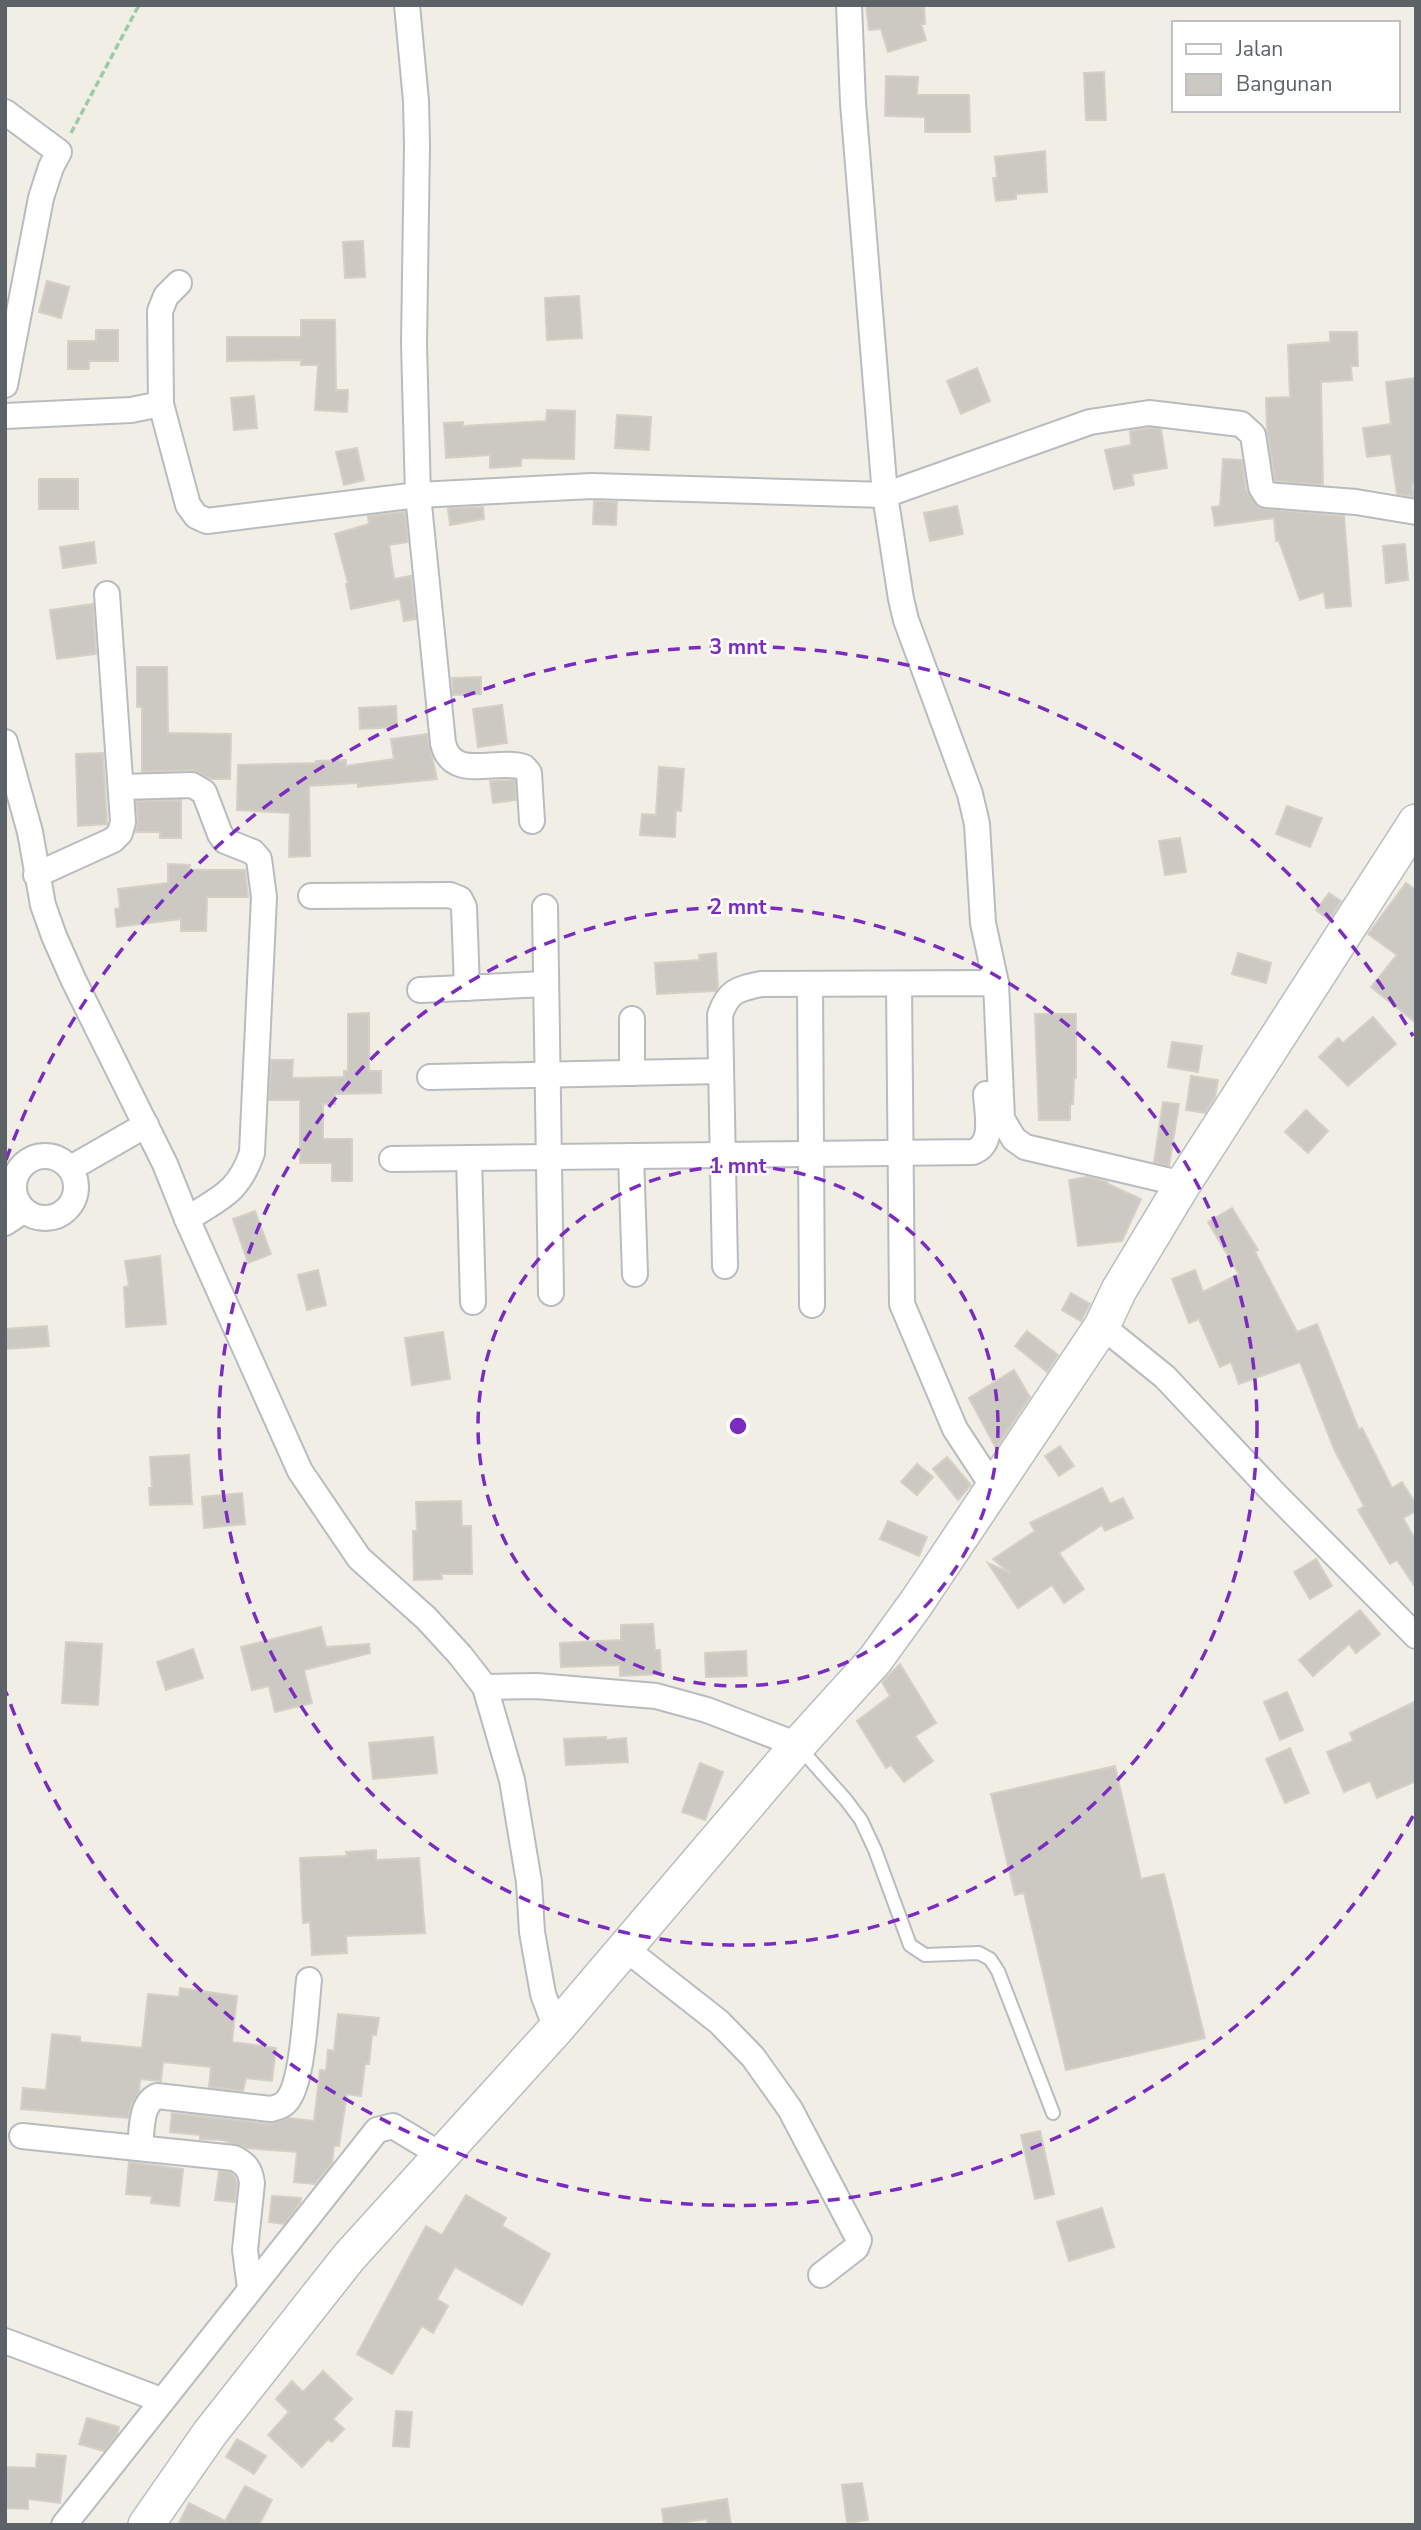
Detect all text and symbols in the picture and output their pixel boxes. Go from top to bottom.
legend [1172,21,1400,112]
text: Jalan [1235,35,1283,63]
text: Bangunan [1236,70,1332,98]
text: 3 mnt [709,633,767,661]
text: 2 mnt [709,893,767,921]
text: 1 mnt [709,1152,767,1180]
centre of rings [726,1414,750,1438]

